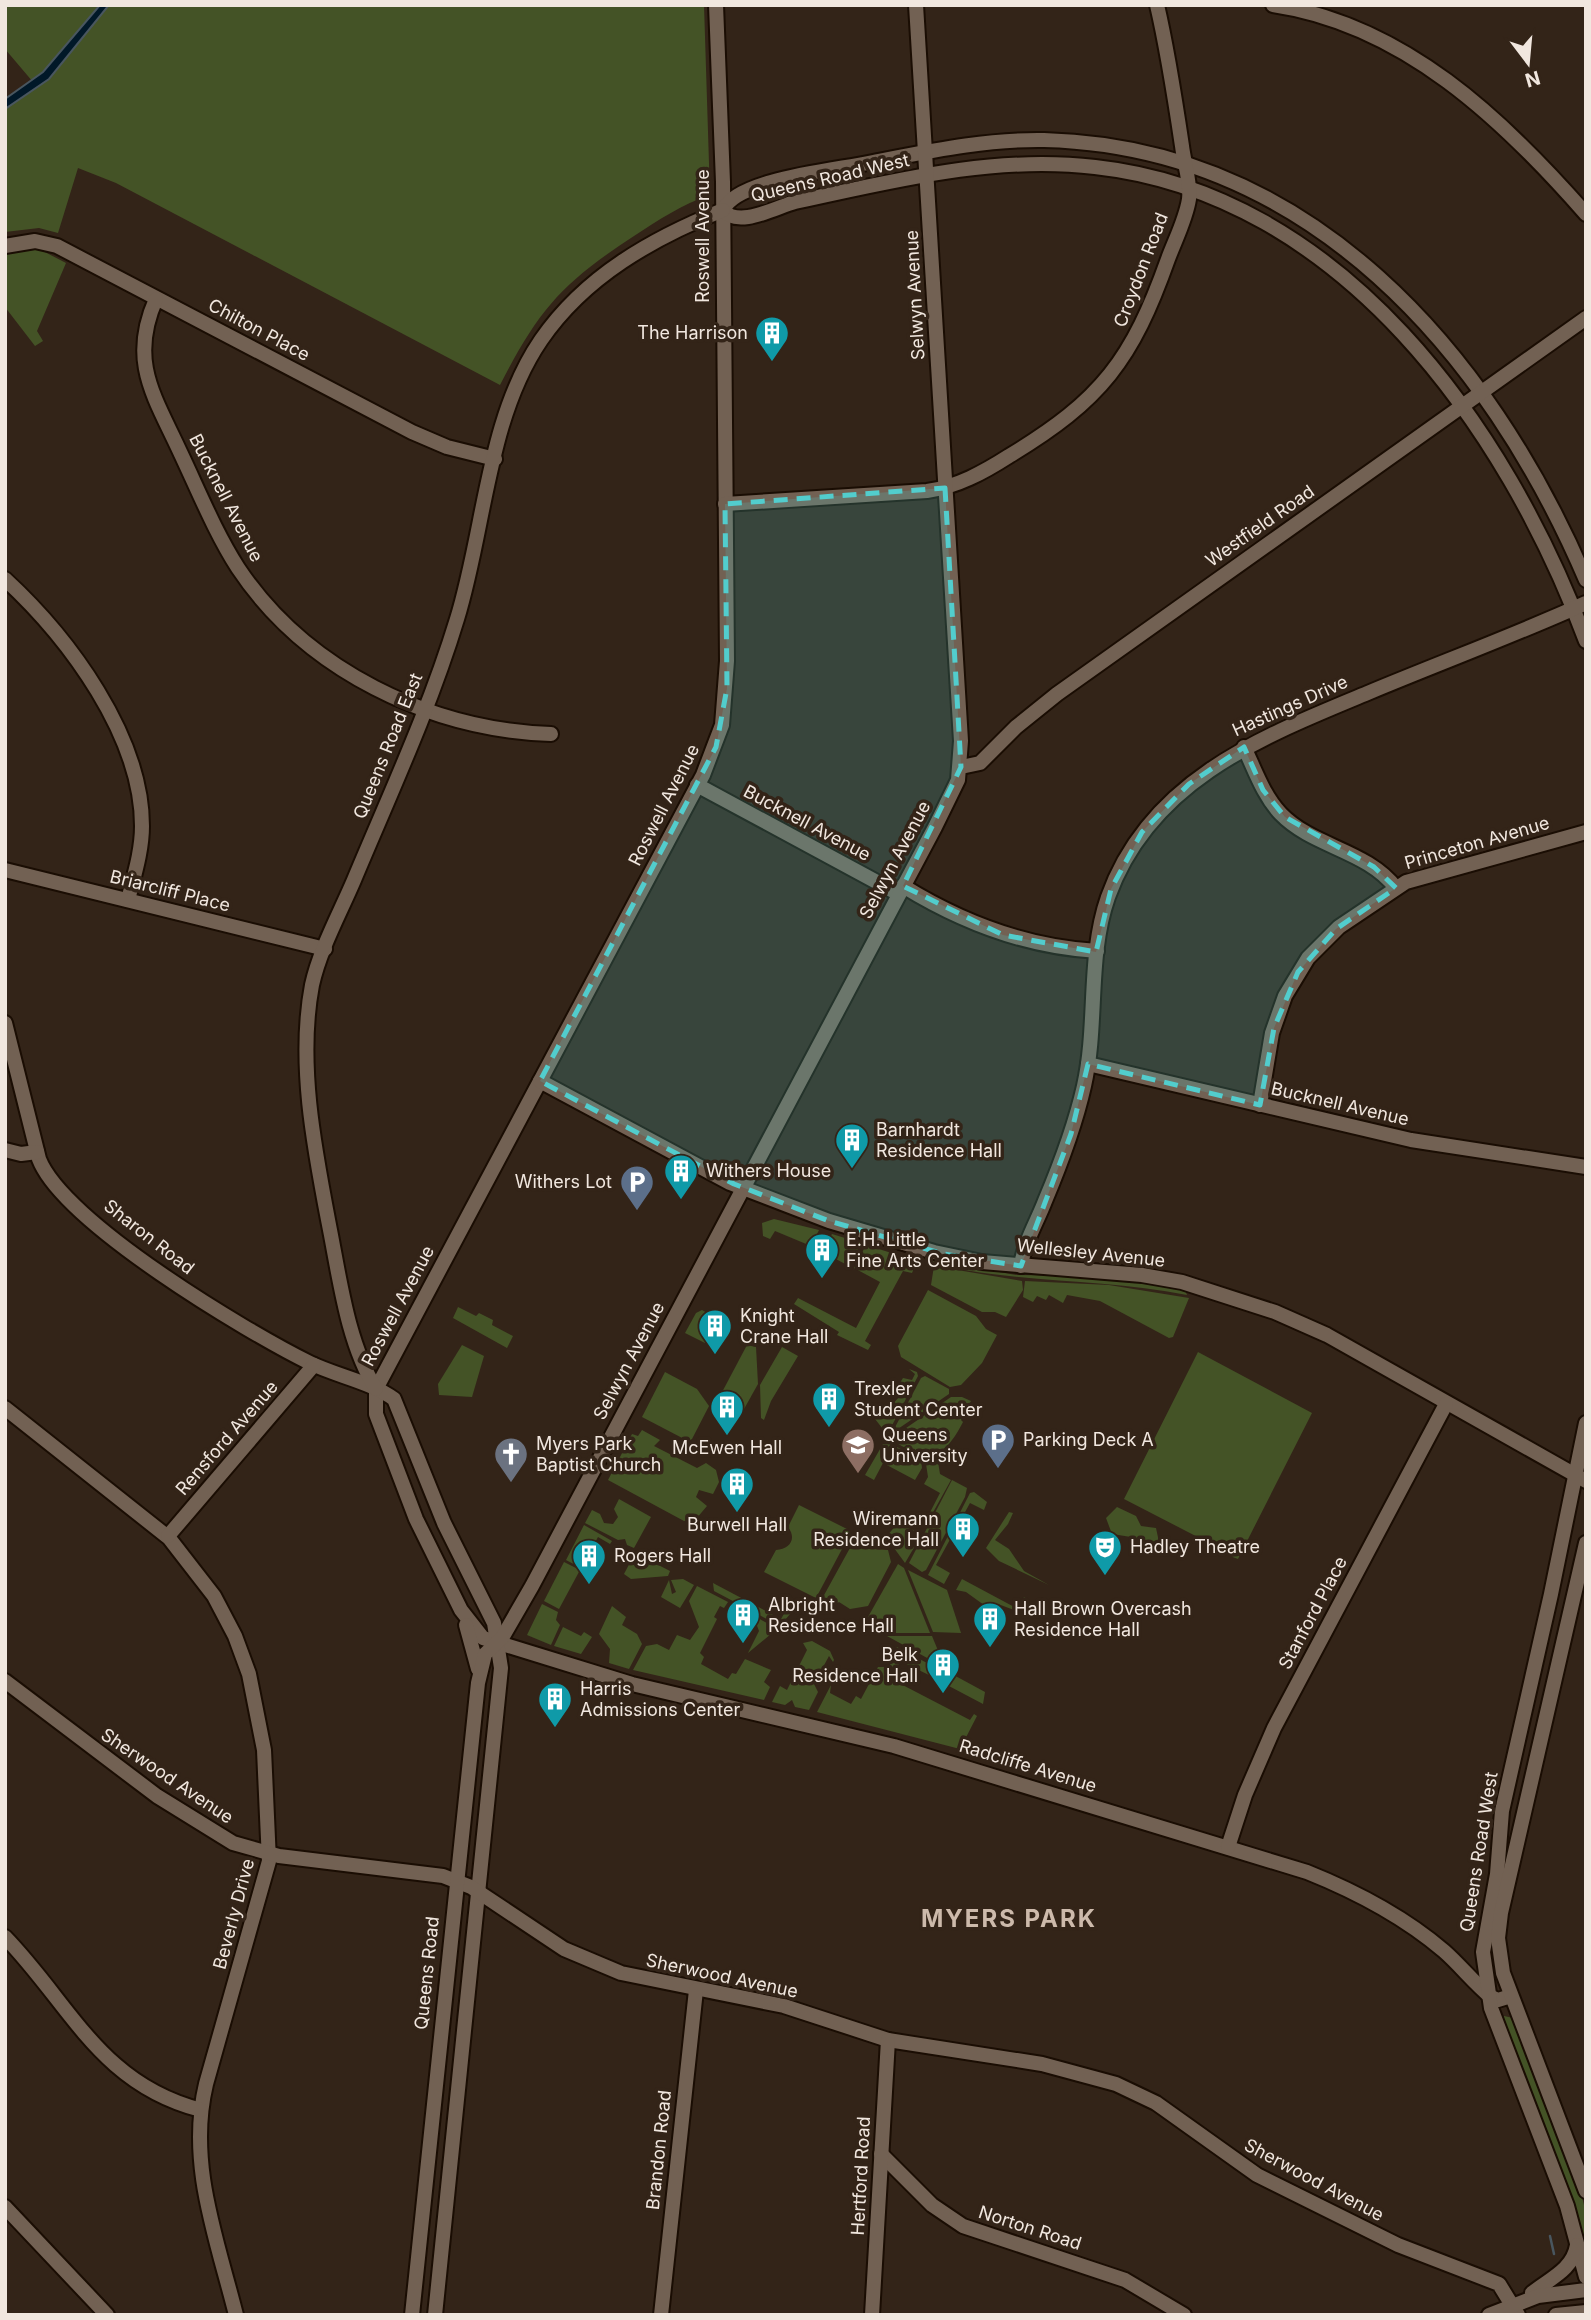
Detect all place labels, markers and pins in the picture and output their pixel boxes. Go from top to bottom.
building icon: The Harrison [753,314,791,363]
place label: The Harrison [637,322,748,343]
place label: Barnhardt Residence Hall [876,1119,1002,1161]
building icon: Barnhardt Residence Hall [833,1121,871,1170]
building icon: Withers House [662,1152,700,1201]
place label: Withers House [706,1160,831,1181]
parking icon: Withers Lot [618,1163,656,1212]
place label: Withers Lot [515,1171,612,1192]
place label: E.H. Little Fine Arts Center [846,1229,984,1271]
building icon: E.H. Little Fine Arts Center [803,1231,841,1280]
place label: Knight Crane Hall [740,1305,828,1347]
building icon: Knight Crane Hall [696,1307,734,1356]
place label: Trexler Student Center [854,1378,983,1420]
building icon: Trexler Student Center [810,1380,848,1429]
building icon: McEwen Hall [708,1388,746,1437]
parking icon: Parking Deck A [979,1421,1017,1470]
place label: Queens University [882,1424,968,1466]
school or university icon: Queens University [839,1426,877,1475]
place label: Parking Deck A [1023,1429,1154,1450]
place label: Myers Park Baptist Church [536,1433,661,1475]
church icon: Myers Park Baptist Church [492,1435,530,1484]
place label: McEwen Hall [672,1437,782,1458]
building icon: Burwell Hall [718,1465,756,1514]
place label: Wiremann Residence Hall [813,1508,939,1550]
building icon: Wiremann Residence Hall [944,1510,982,1559]
place label: Burwell Hall [687,1514,787,1535]
theatre icon: Hadley Theatre [1086,1528,1124,1577]
place label: Hadley Theatre [1130,1536,1260,1557]
building icon: Rogers Hall [570,1537,608,1586]
place label: Rogers Hall [614,1545,711,1566]
place label: Albright Residence Hall [768,1594,894,1636]
building icon: Albright Residence Hall [724,1596,762,1645]
place label: Hall Brown Overcash Residence Hall [1014,1598,1192,1640]
building icon: Hall Brown Overcash Residence Hall [971,1600,1009,1649]
place label: Belk Residence Hall [792,1644,918,1686]
building icon: Belk Residence Hall [924,1646,962,1695]
place label: Harris Admissions Center [580,1678,740,1720]
building icon: Harris Admissions Center [536,1680,574,1729]

